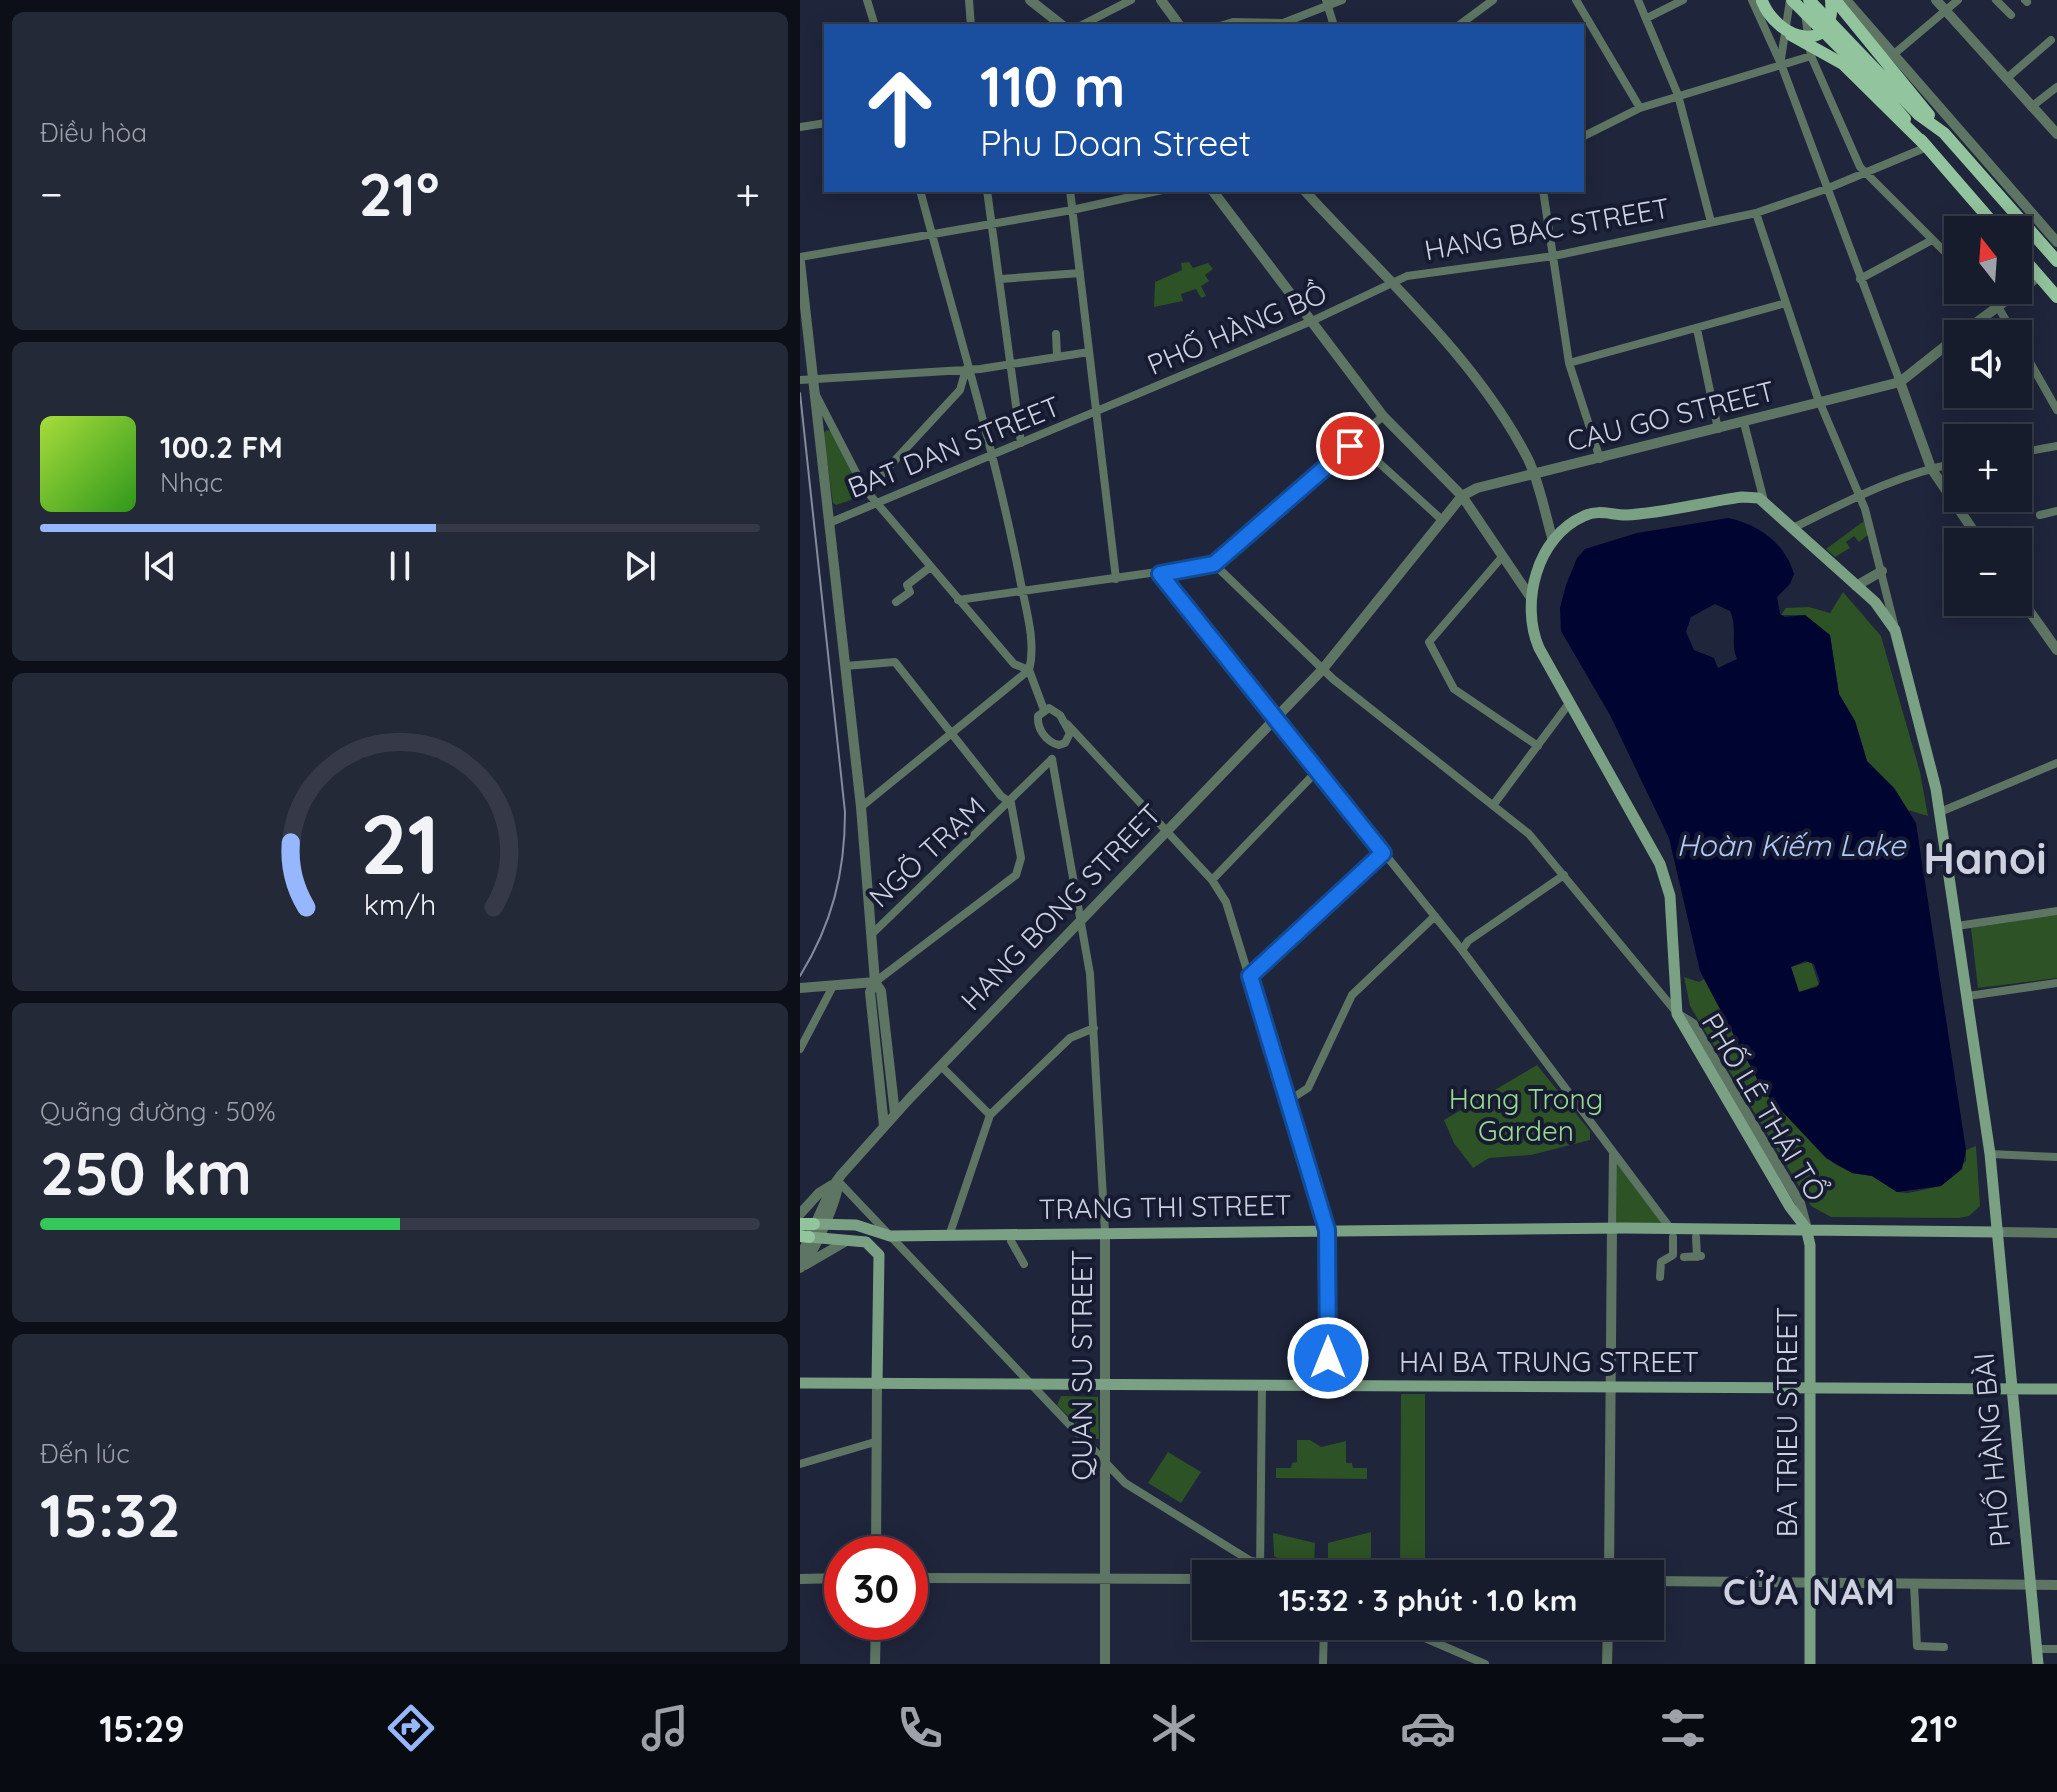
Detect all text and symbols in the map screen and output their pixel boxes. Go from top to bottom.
text: 110 m [980,51,1125,121]
icon: ahead [848,56,952,160]
text: Điều hòa [40,116,147,149]
text: Phu Doan Street [980,120,1251,165]
text: 21° [359,156,440,231]
text: − [40,166,63,221]
text: + [735,166,760,221]
street label: HANG BAC STREET [1422,190,1672,267]
north arrow [1944,216,2032,304]
map controls [1944,216,2032,616]
street label: PHỐ HÀNG BỒ [1141,274,1332,382]
button: sound [1944,320,2032,408]
street label: CAU GO STREET [1564,373,1778,458]
street label: BAT DAN STREET [843,388,1065,505]
pin [1316,412,1384,480]
icon: arrive [1328,424,1372,468]
button: + [1944,424,2032,512]
text: 100.2 FM [160,428,283,466]
text: Nhạc [160,466,223,499]
button: − [1944,528,2032,616]
icon: previous [138,544,182,588]
icon: pause [378,544,422,588]
icon: next [618,544,662,588]
street label: NGÕ TRẠM [861,789,992,914]
text: 21 [360,791,440,895]
street label: HANG BONG STREET [953,796,1168,1017]
water label: Hoàn Kiếm Lake [1676,826,1907,864]
district label: Hanoi [1923,830,2047,885]
text: km/h [364,886,436,922]
street label: PHỐ LÊ THÁI TỔ [1695,1006,1836,1207]
park label: Hang Trong Garden [1449,1081,1603,1148]
text: Quãng đường · 50% [40,1095,276,1128]
text: 250 km [40,1135,252,1210]
street label: TRANG THI STREET [1038,1187,1292,1226]
street label: QUAN SU STREET [1064,1249,1099,1481]
street label: BA TRIEU STREET [1769,1307,1804,1537]
position arrow [1286,1316,1370,1400]
street label: HAI BA TRUNG STREET [1399,1344,1699,1379]
street label: PHỐ HÀNG BÀI [1966,1351,2017,1549]
text: Đến lúc [40,1437,130,1470]
text: 15:32 [40,1477,181,1552]
speed limit sign: 30 [824,1536,928,1640]
district label: CỬA NAM [1723,1569,1897,1614]
text: 15:32 · 3 phút · 1.0 km [1279,1581,1577,1619]
icon: directions [383,1700,439,1756]
icon: music [637,1700,693,1756]
icon: phone [892,1700,948,1756]
icon: climate [1146,1700,1202,1756]
icon: car [1400,1700,1456,1756]
icon: filters [1655,1700,1711,1756]
text: 15:29 [99,1706,185,1751]
text: 21° [1909,1706,1958,1751]

